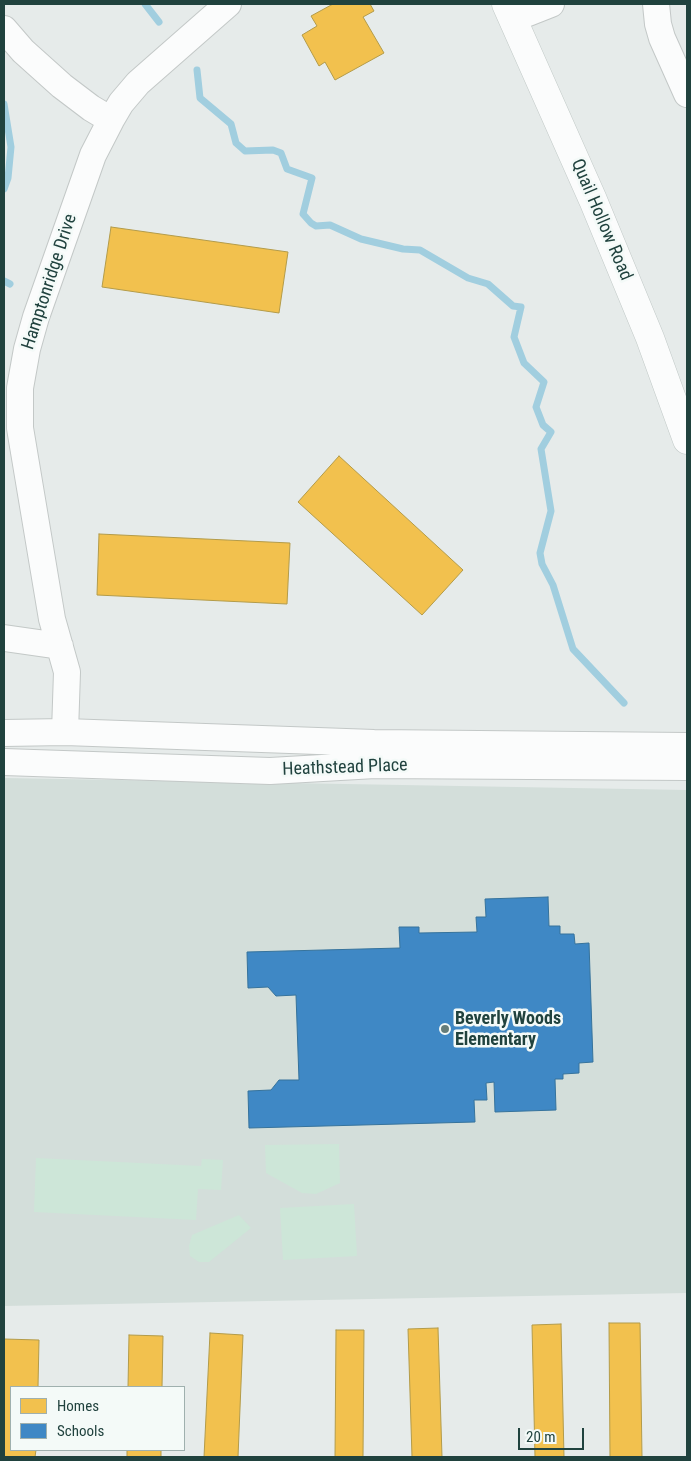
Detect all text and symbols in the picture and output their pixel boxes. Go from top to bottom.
street label: Quail Hollow Road [566,156,636,284]
street label: Hamptonridge Drive [18,212,82,352]
street label: Heathstead Place [282,755,408,781]
place label: Beverly Woods Elementary [455,1008,561,1050]
marker: Beverly Woods Elementary [439,1023,451,1035]
legend [10,1386,185,1451]
text: Homes [57,1397,99,1415]
scale bar [521,1418,587,1450]
text: Schools [57,1422,104,1440]
text: 20 m [526,1428,556,1446]

